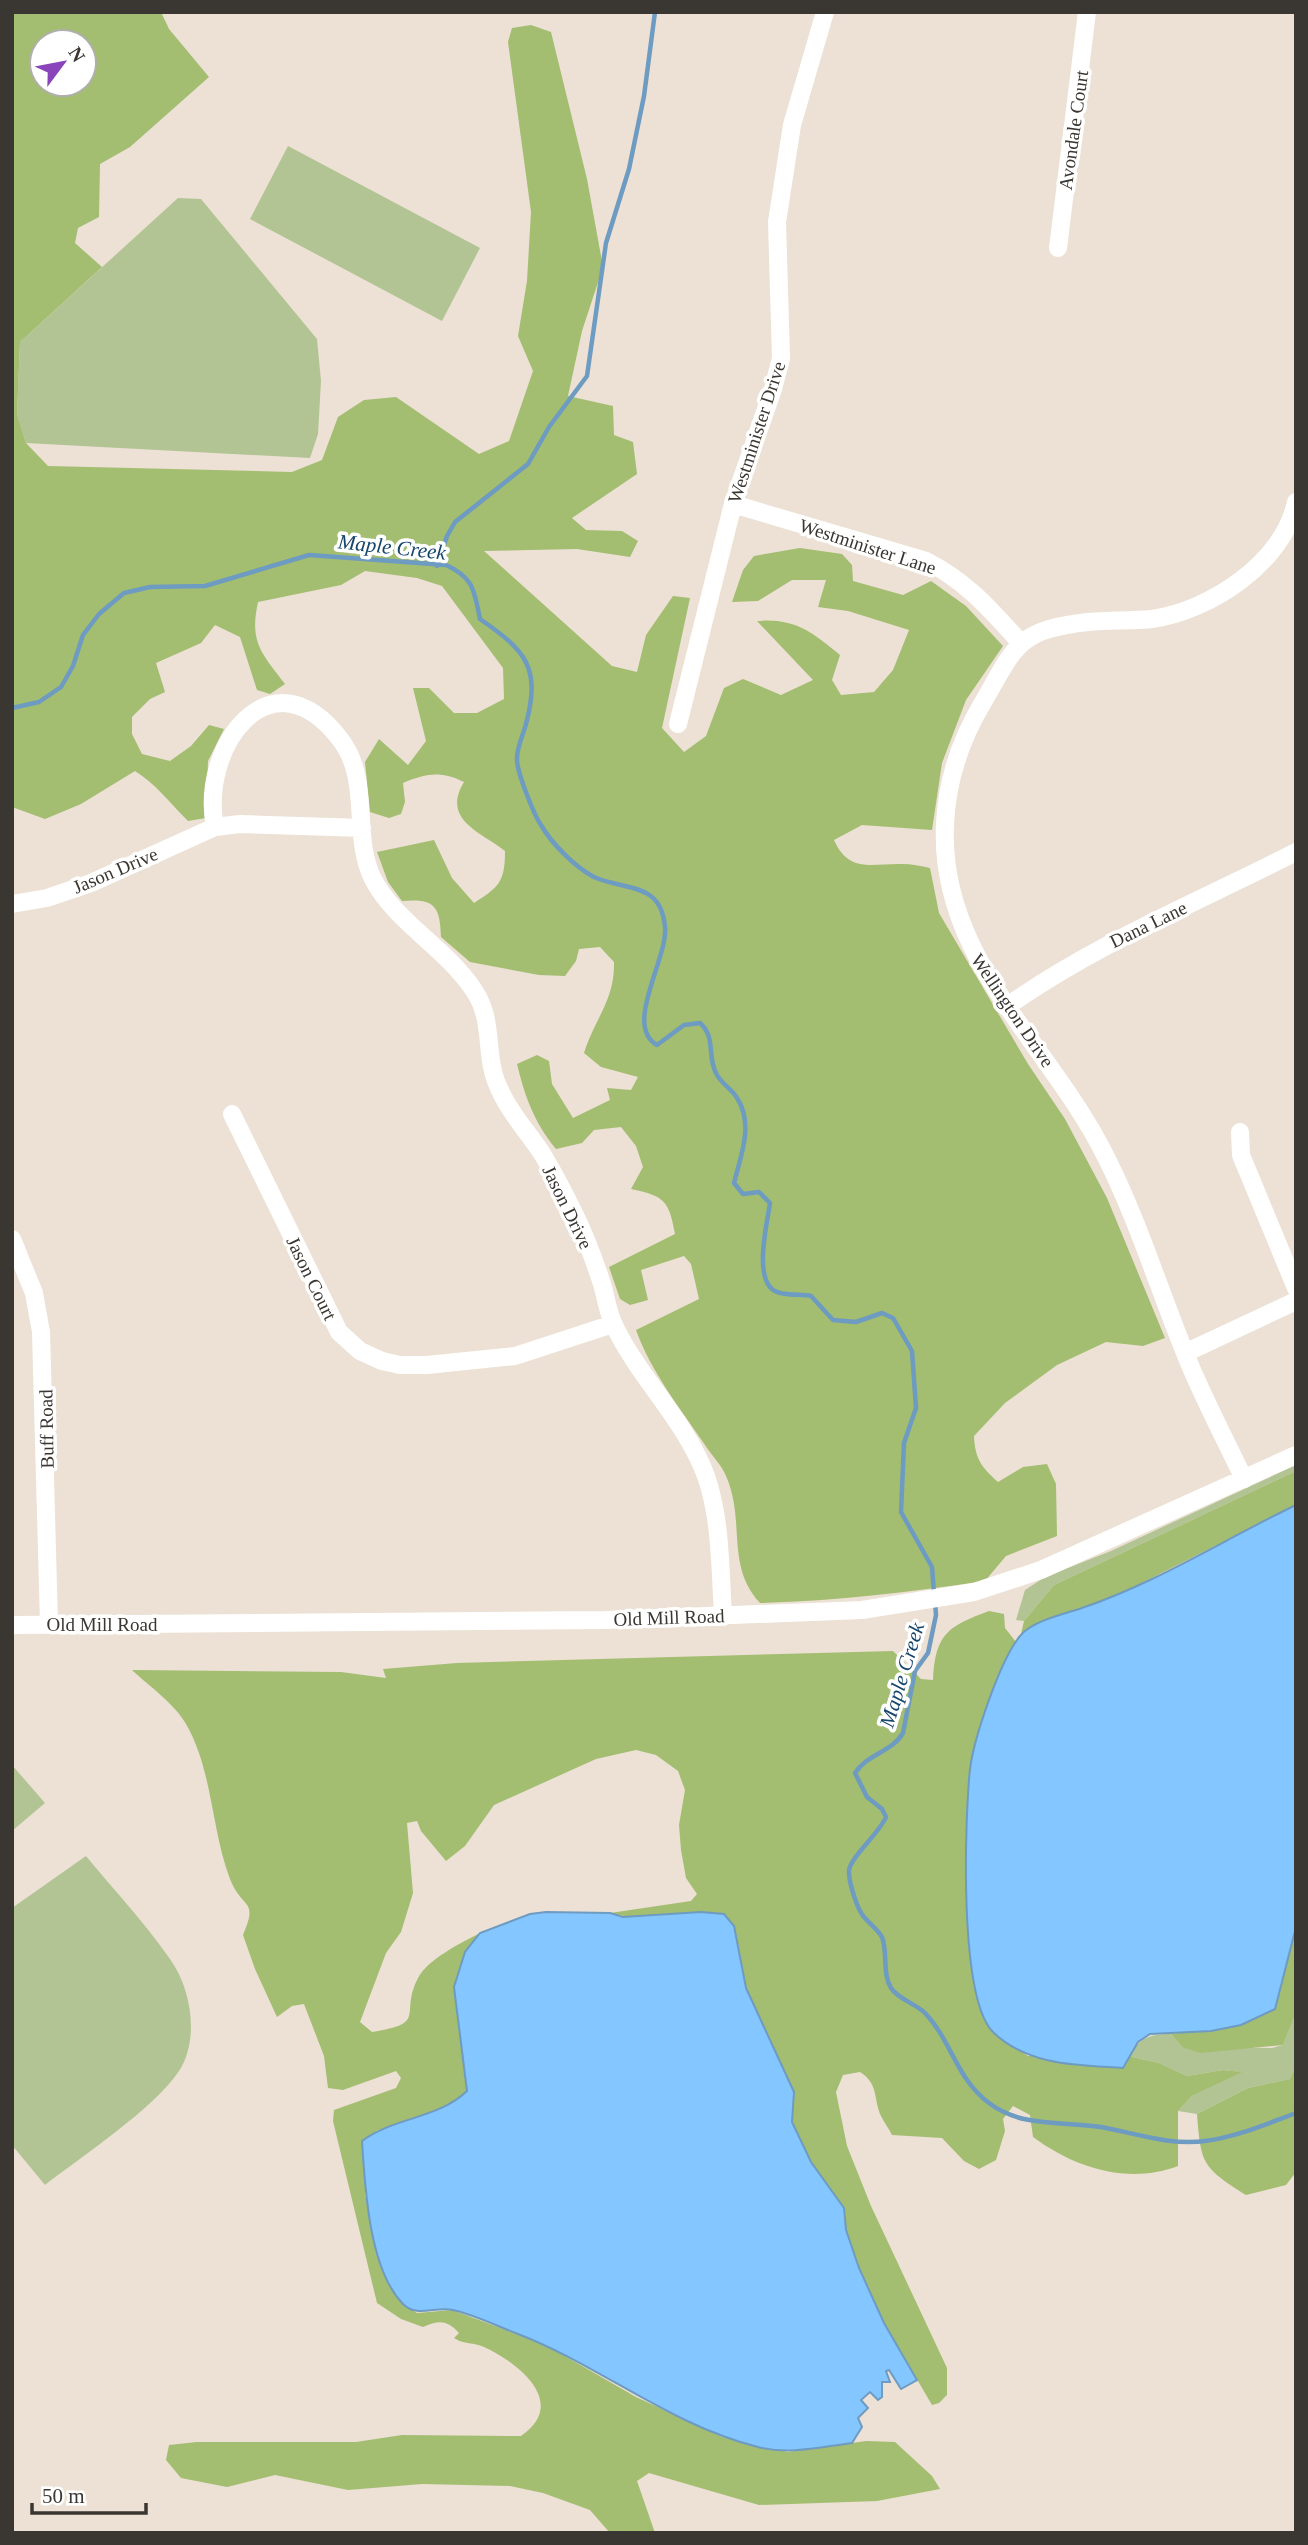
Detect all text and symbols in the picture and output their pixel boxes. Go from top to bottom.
north arrow [28,28,98,98]
text: N [64,43,90,66]
street label: Avondale Court [1055,68,1092,191]
street label: Westminister Drive [724,359,789,506]
street label: Westminister Lane [797,514,939,578]
water label: Maple Creek [336,529,448,565]
street label: Jason Drive [70,843,161,898]
street label: Dana Lane [1106,897,1190,952]
street label: Wellington Drive [967,950,1058,1071]
street label: Jason Drive [538,1162,597,1252]
street label: Jason Court [282,1233,341,1324]
street label: Buff Road [35,1389,58,1469]
street label: Old Mill Road [613,1605,725,1630]
street label: Old Mill Road [47,1614,158,1635]
water label: Maple Creek [874,1619,929,1731]
scale bar [32,2472,145,2516]
text: 50 m [42,2484,85,2508]

